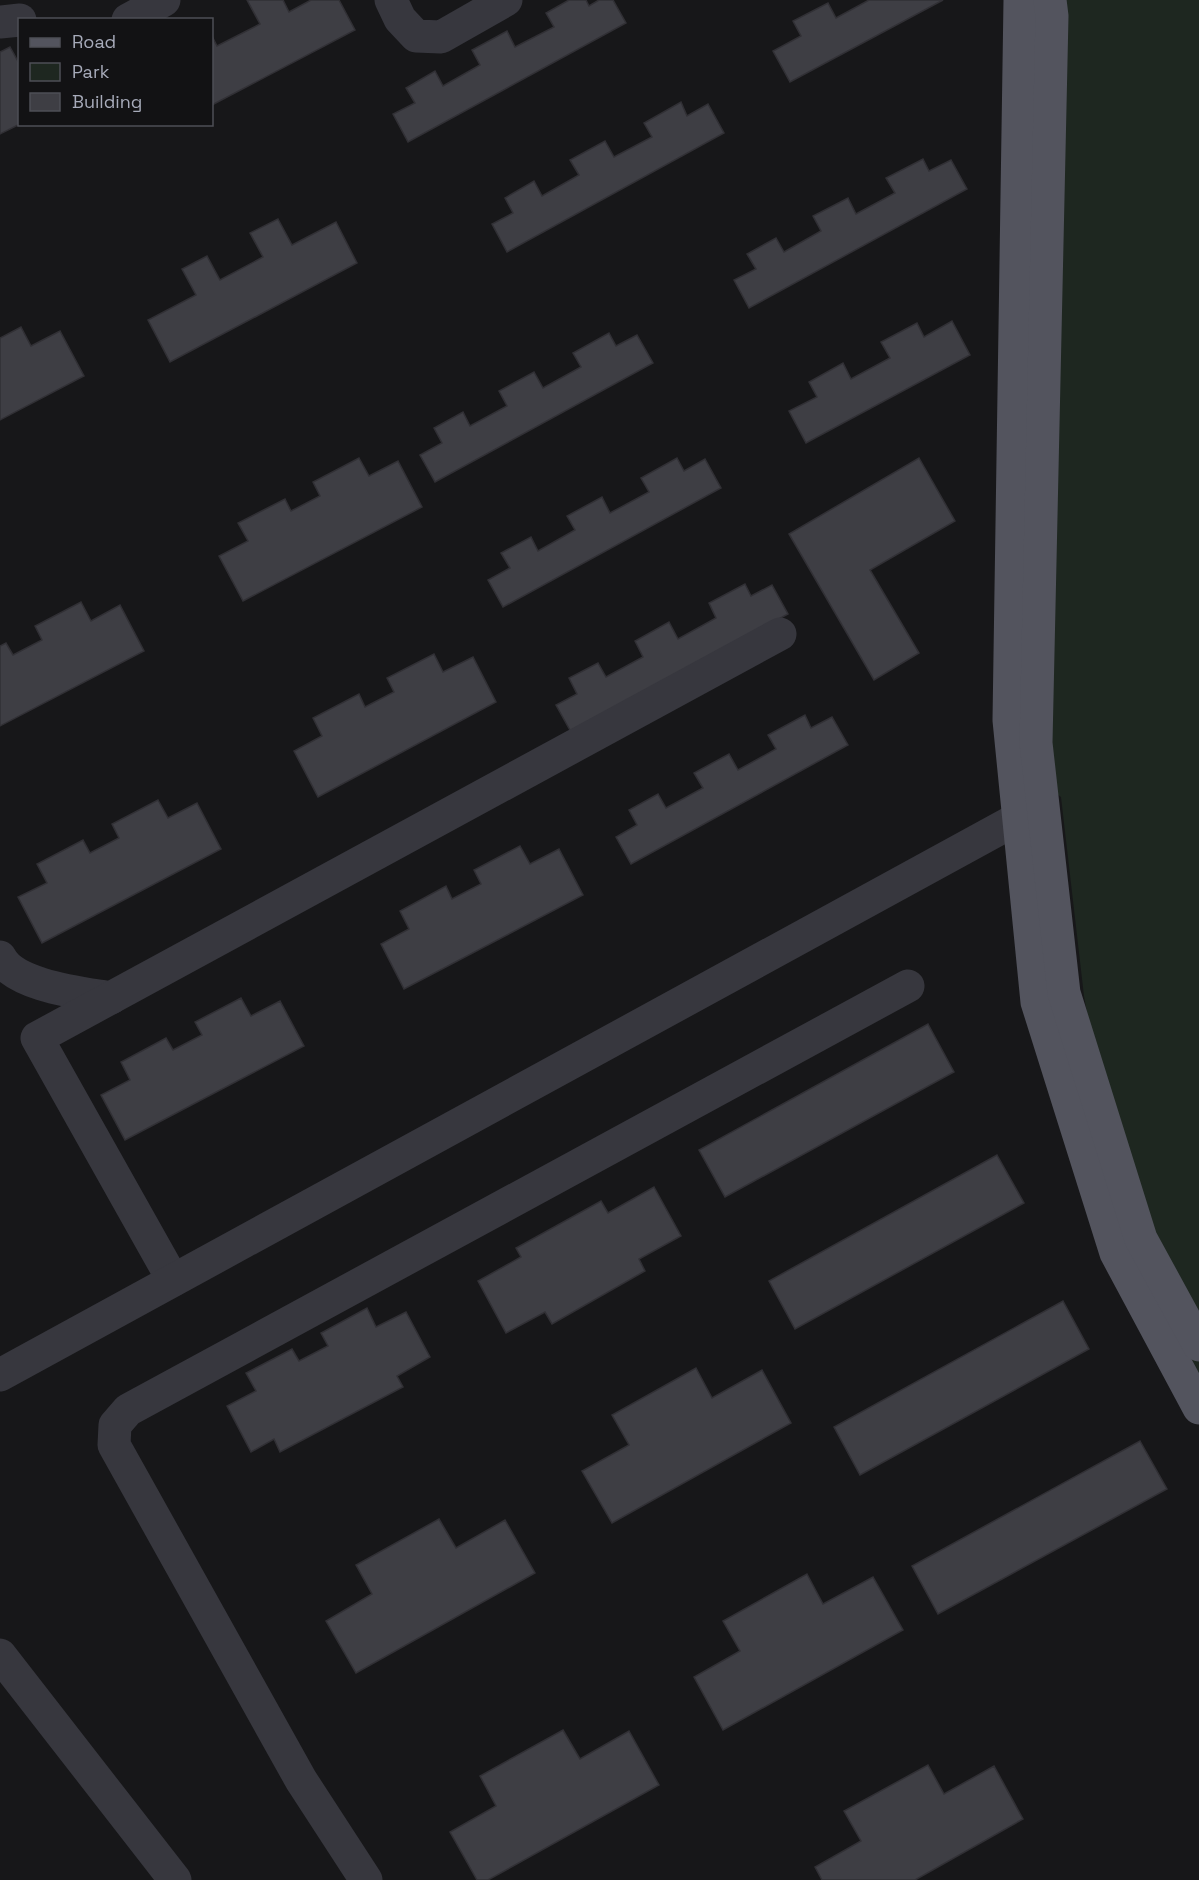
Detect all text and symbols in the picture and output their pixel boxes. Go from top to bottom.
legend [18,18,213,126]
text: Road [72,30,116,53]
text: Park [72,60,110,83]
text: Building [72,90,142,113]

